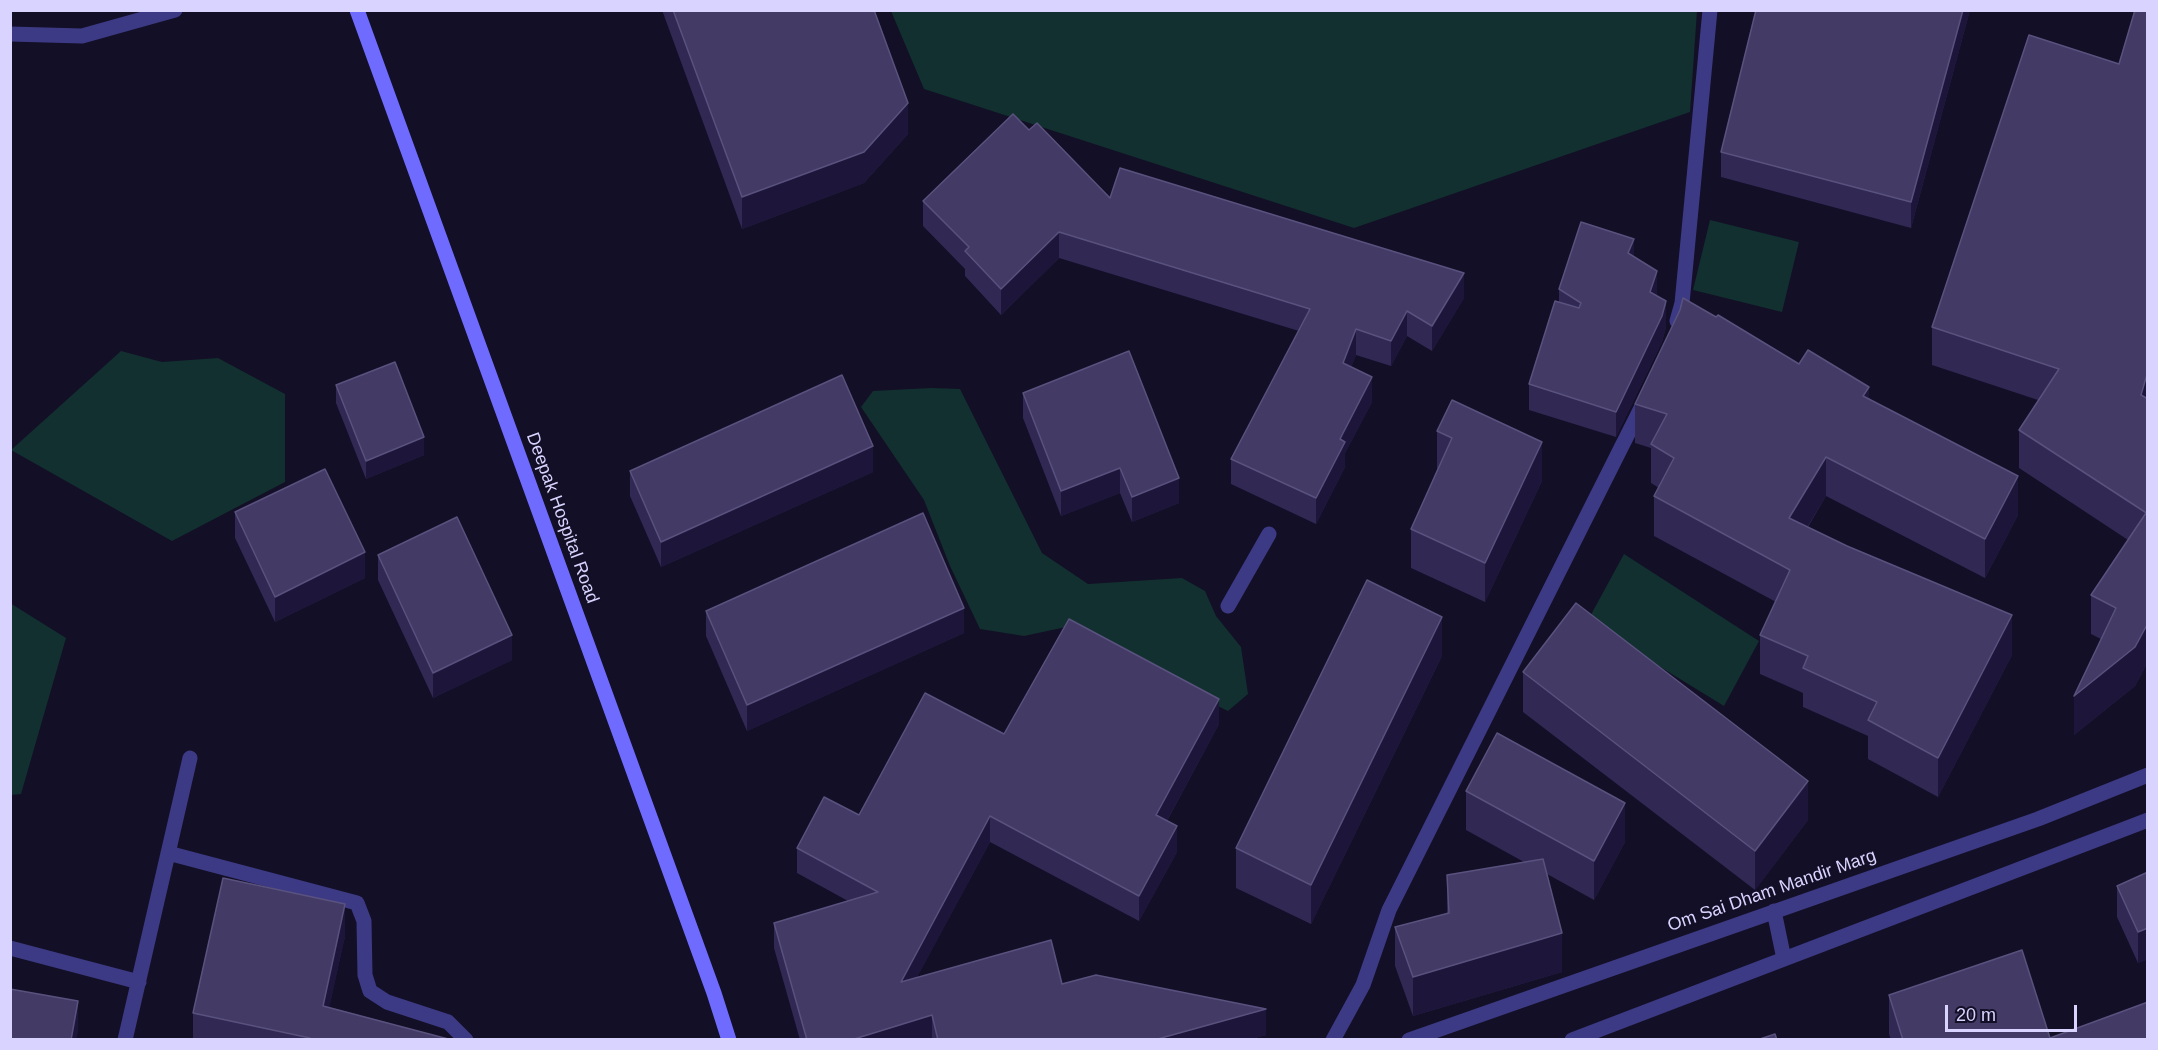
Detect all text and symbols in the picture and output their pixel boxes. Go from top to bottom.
street label: Deepak Hospital Road [521,430,603,606]
street label: Om Sai Dham Mandir Marg [1665,845,1879,937]
scale bar [1948,993,2080,1031]
text: 20 m [1956,1005,1996,1025]

